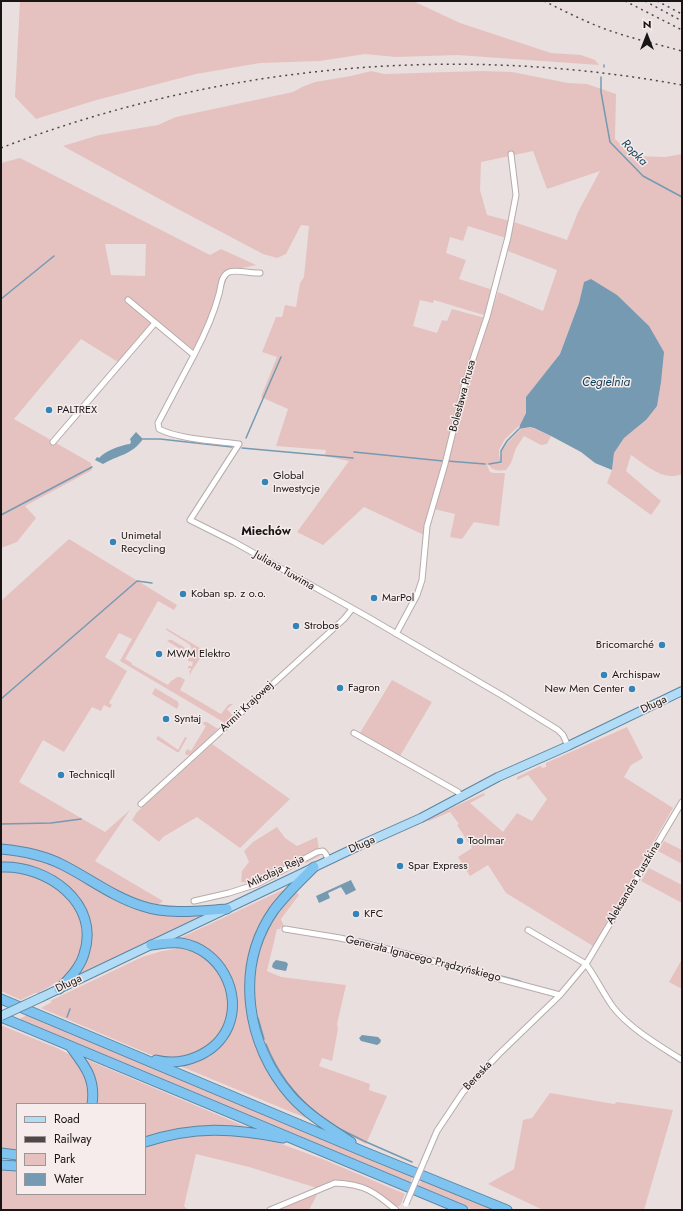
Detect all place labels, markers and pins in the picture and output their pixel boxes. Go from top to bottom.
place label: PALTREX [57,403,97,417]
marker: PALTREX [44,405,54,415]
place label: Global Inwestycje [273,469,320,495]
marker: Global Inwestycje [260,477,270,487]
place label: Unimetal Recycling [121,529,165,555]
marker: Unimetal Recycling [108,537,118,547]
place label: Koban sp. z o.o. [191,587,266,601]
marker: Koban sp. z o.o. [178,589,188,599]
place label: MarPol [382,591,414,605]
marker: MarPol [369,593,379,603]
place label: Strobos [304,619,339,633]
marker: Strobos [291,621,301,631]
place label: Bricomarché [596,638,654,652]
marker: Bricomarché [657,640,667,650]
place label: MWM Elektro [167,647,230,661]
marker: MWM Elektro [154,649,164,659]
place label: Archispaw [612,668,660,682]
marker: Archispaw [599,670,609,680]
place label: Fagron [348,681,380,695]
place label: New Men Center [544,682,624,696]
marker: Fagron [335,683,345,693]
marker: New Men Center [627,684,637,694]
place label: Syntaj [174,712,201,726]
marker: Syntaj [161,714,171,724]
place label: Technicqll [69,768,115,782]
marker: Technicqll [56,770,66,780]
place label: Toolmar [468,834,504,848]
marker: Toolmar [455,836,465,846]
place label: Spar Express [408,859,468,873]
marker: Spar Express [395,861,405,871]
place label: KFC [364,907,383,921]
marker: KFC [351,909,361,919]

